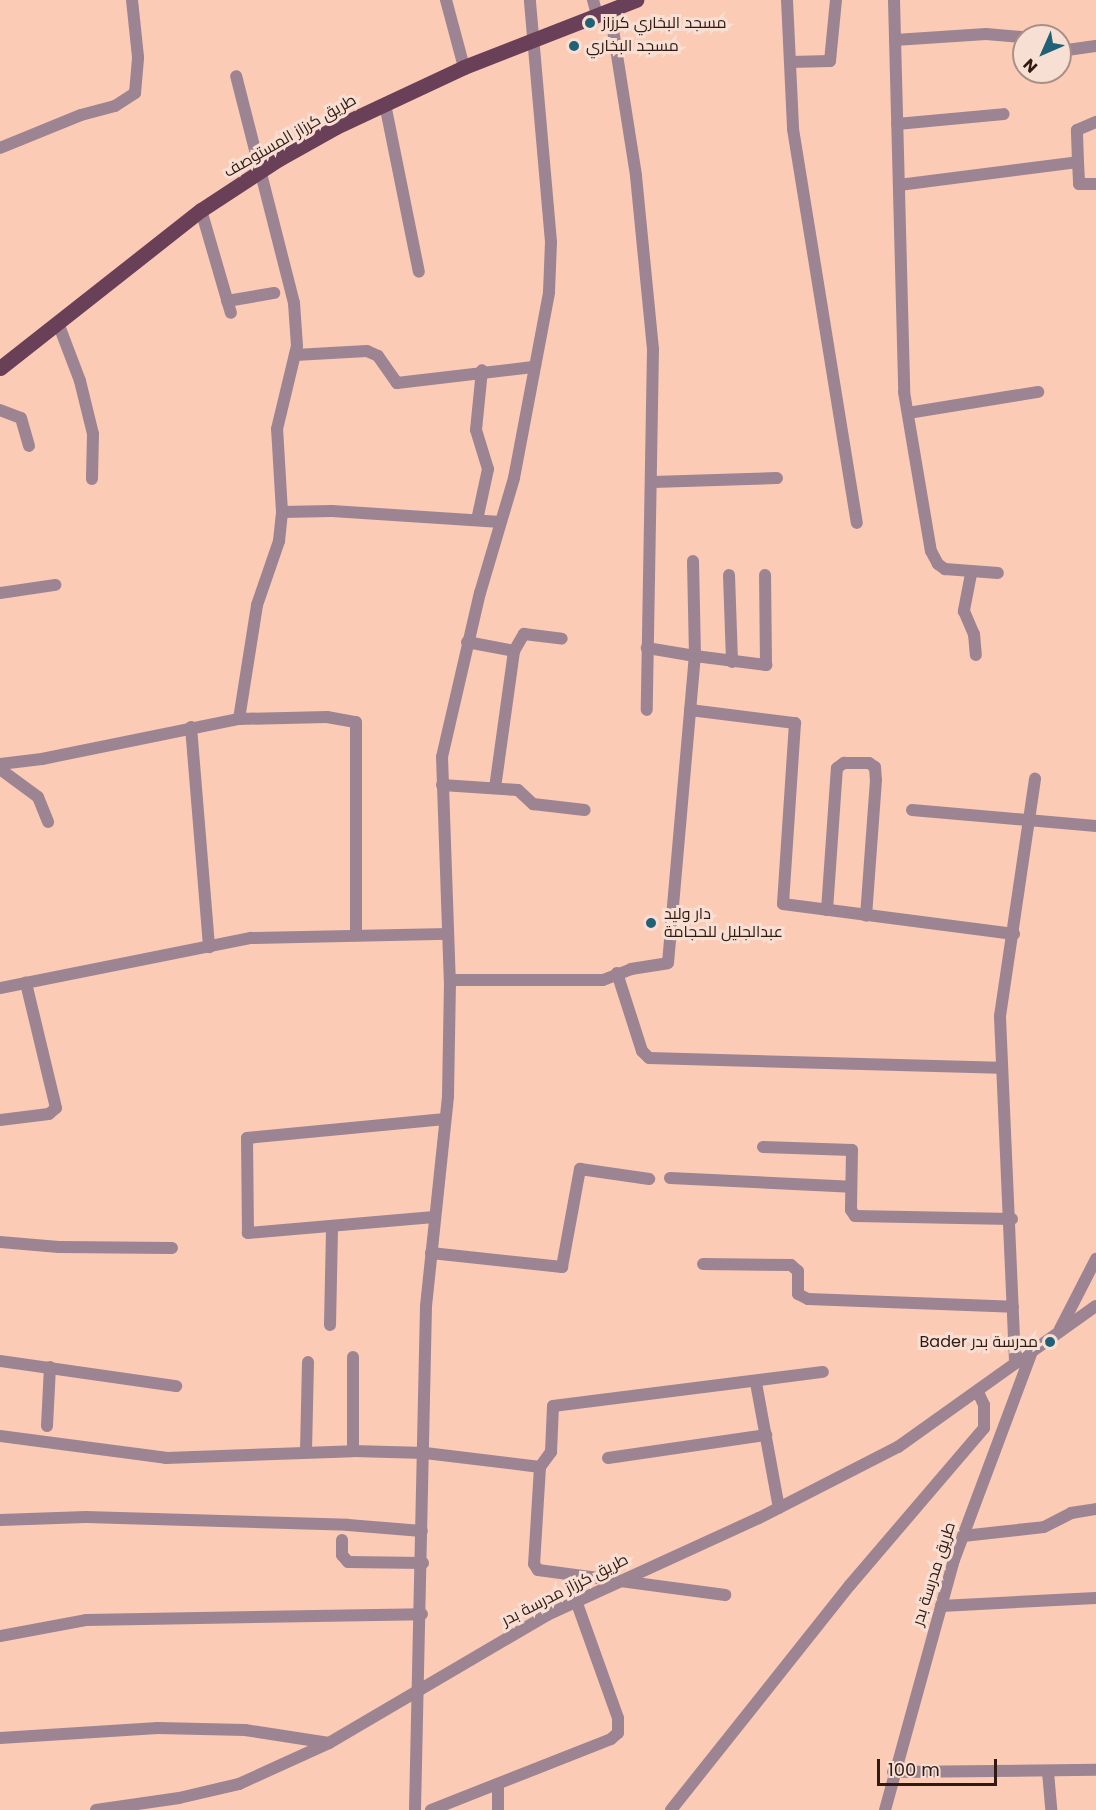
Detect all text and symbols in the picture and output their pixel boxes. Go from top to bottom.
place label: مسجد البخاري كرزاز [602,13,727,33]
marker: مسجد البخاري كرزاز [583,16,597,30]
north arrow [1012,24,1072,84]
place label: مسجد البخاري [586,36,679,56]
marker: مسجد البخاري [567,39,581,53]
text: N [1018,53,1043,78]
street label: طريق كرزاز المستوصف [220,90,360,182]
place label: دار وليد عبدالجليل للحجامة [664,904,783,942]
marker: دار وليد عبدالجليل للحجامة [642,914,660,932]
place label: Bader مدرسة بدر [920,1332,1038,1352]
marker: Bader مدرسة بدر [1043,1335,1057,1349]
street label: طريق مدرسة بدر [908,1520,960,1628]
street label: طريق كرزاز مدرسة بدر [499,1550,631,1630]
scale bar [880,1747,1000,1785]
text: 100 m [888,1757,940,1782]

